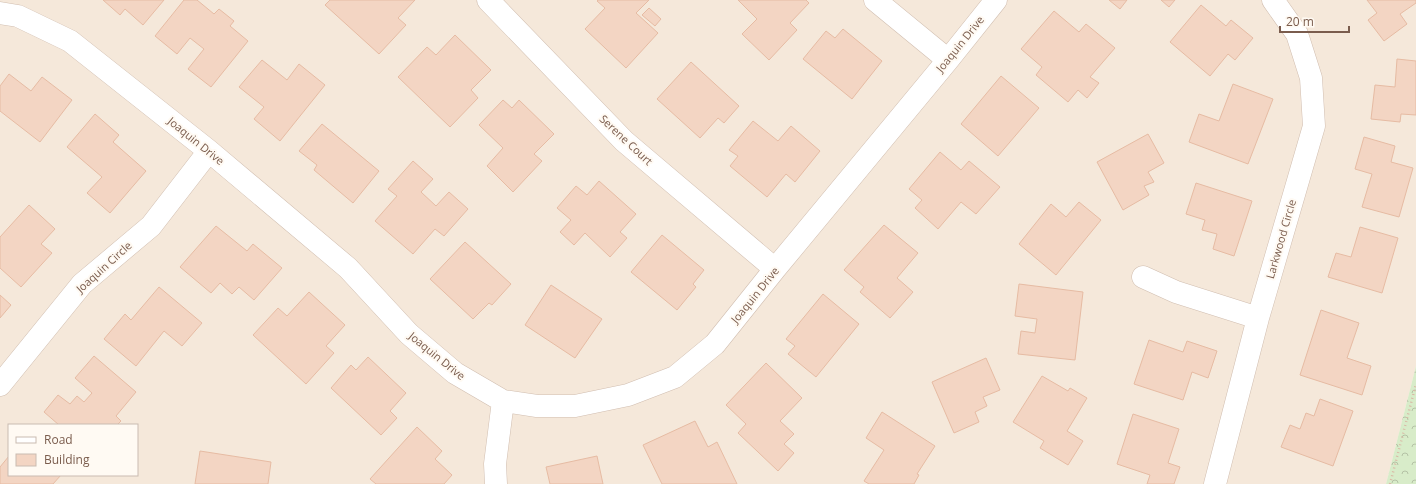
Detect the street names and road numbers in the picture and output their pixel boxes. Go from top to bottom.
street label: Joaquin Drive [932,12,987,76]
street label: Serene Court [597,111,656,168]
street label: Joaquin Drive [164,113,228,168]
street label: Larkwood Circle [1262,197,1299,280]
street label: Joaquin Circle [72,238,135,296]
street label: Joaquin Drive [727,263,782,327]
street label: Joaquin Drive [405,328,469,383]

